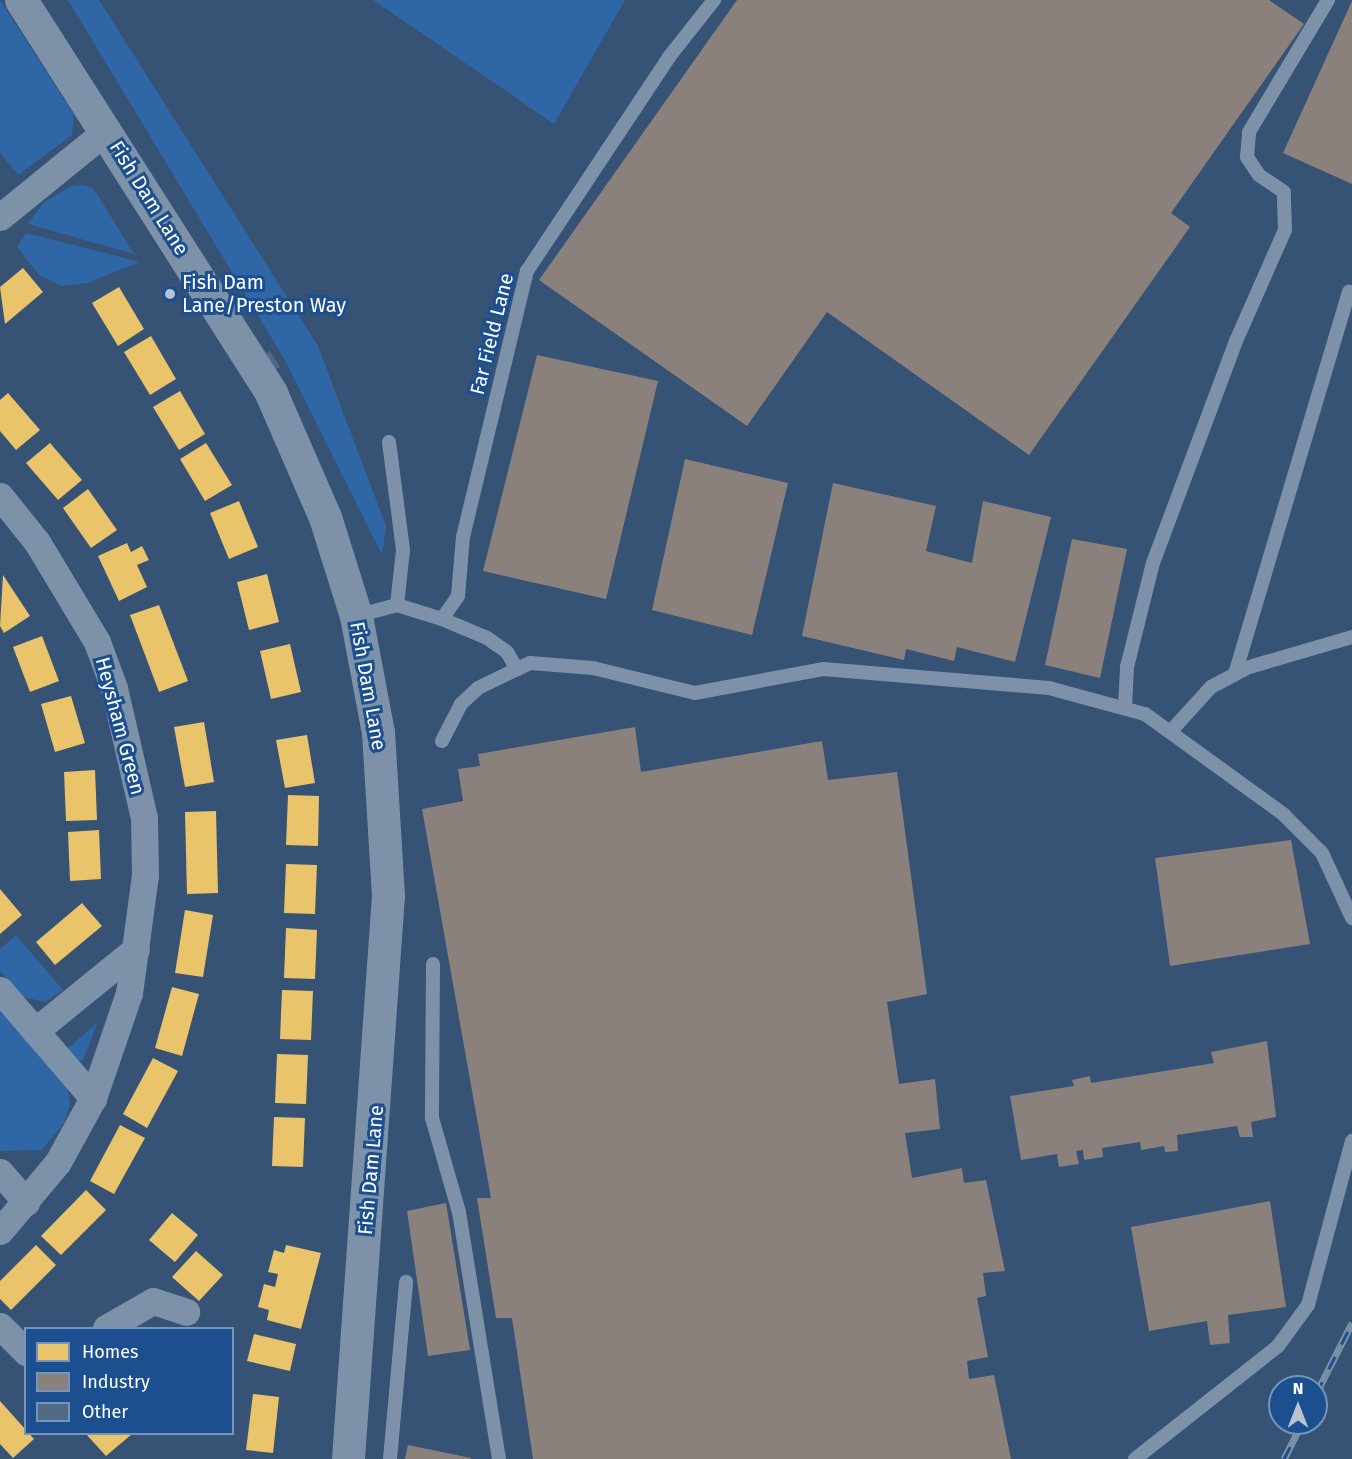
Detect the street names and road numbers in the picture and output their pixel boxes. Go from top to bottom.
street label: Fish Dam Lane [104,136,194,260]
street label: Far Field Lane [465,271,519,397]
street label: Fish Dam Lane [345,620,391,752]
street label: Heysham Green [90,654,150,798]
street label: Fish Dam Lane [353,1104,389,1236]

